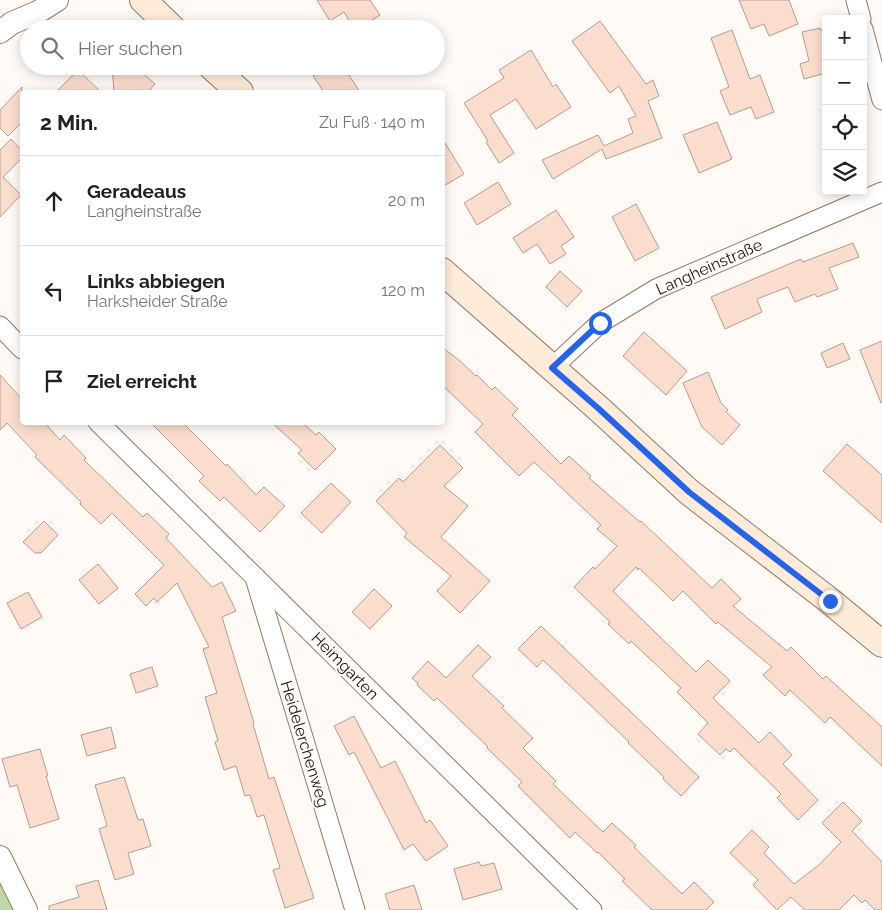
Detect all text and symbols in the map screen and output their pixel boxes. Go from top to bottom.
map controls [822,15,867,195]
button: + [822,15,867,60]
search box [20,20,445,75]
icon: search [38,34,66,62]
text: Hier suchen [78,37,183,59]
button: − [822,60,867,105]
button: locate [822,105,867,150]
text: 2 Min. [40,110,98,135]
text: Zu Fuß · 140 m [319,113,425,132]
button: layers [822,150,867,195]
text: Geradeaus [87,180,186,202]
icon: ahead [40,187,68,215]
text: 20 m [388,191,425,210]
text: Langheinstraße [87,202,201,221]
street label: Langheinstraße [653,235,765,299]
text: Links abbiegen [87,270,225,292]
icon: left [40,277,68,305]
text: 120 m [381,281,425,300]
text: Harksheider Straße [87,292,228,311]
route start [589,312,612,335]
icon: arrive [40,367,68,395]
text: Ziel erreicht [87,370,197,392]
route end [819,590,842,613]
street label: Heimgarten [307,628,383,704]
street label: Heidelerchenweg [277,678,333,810]

